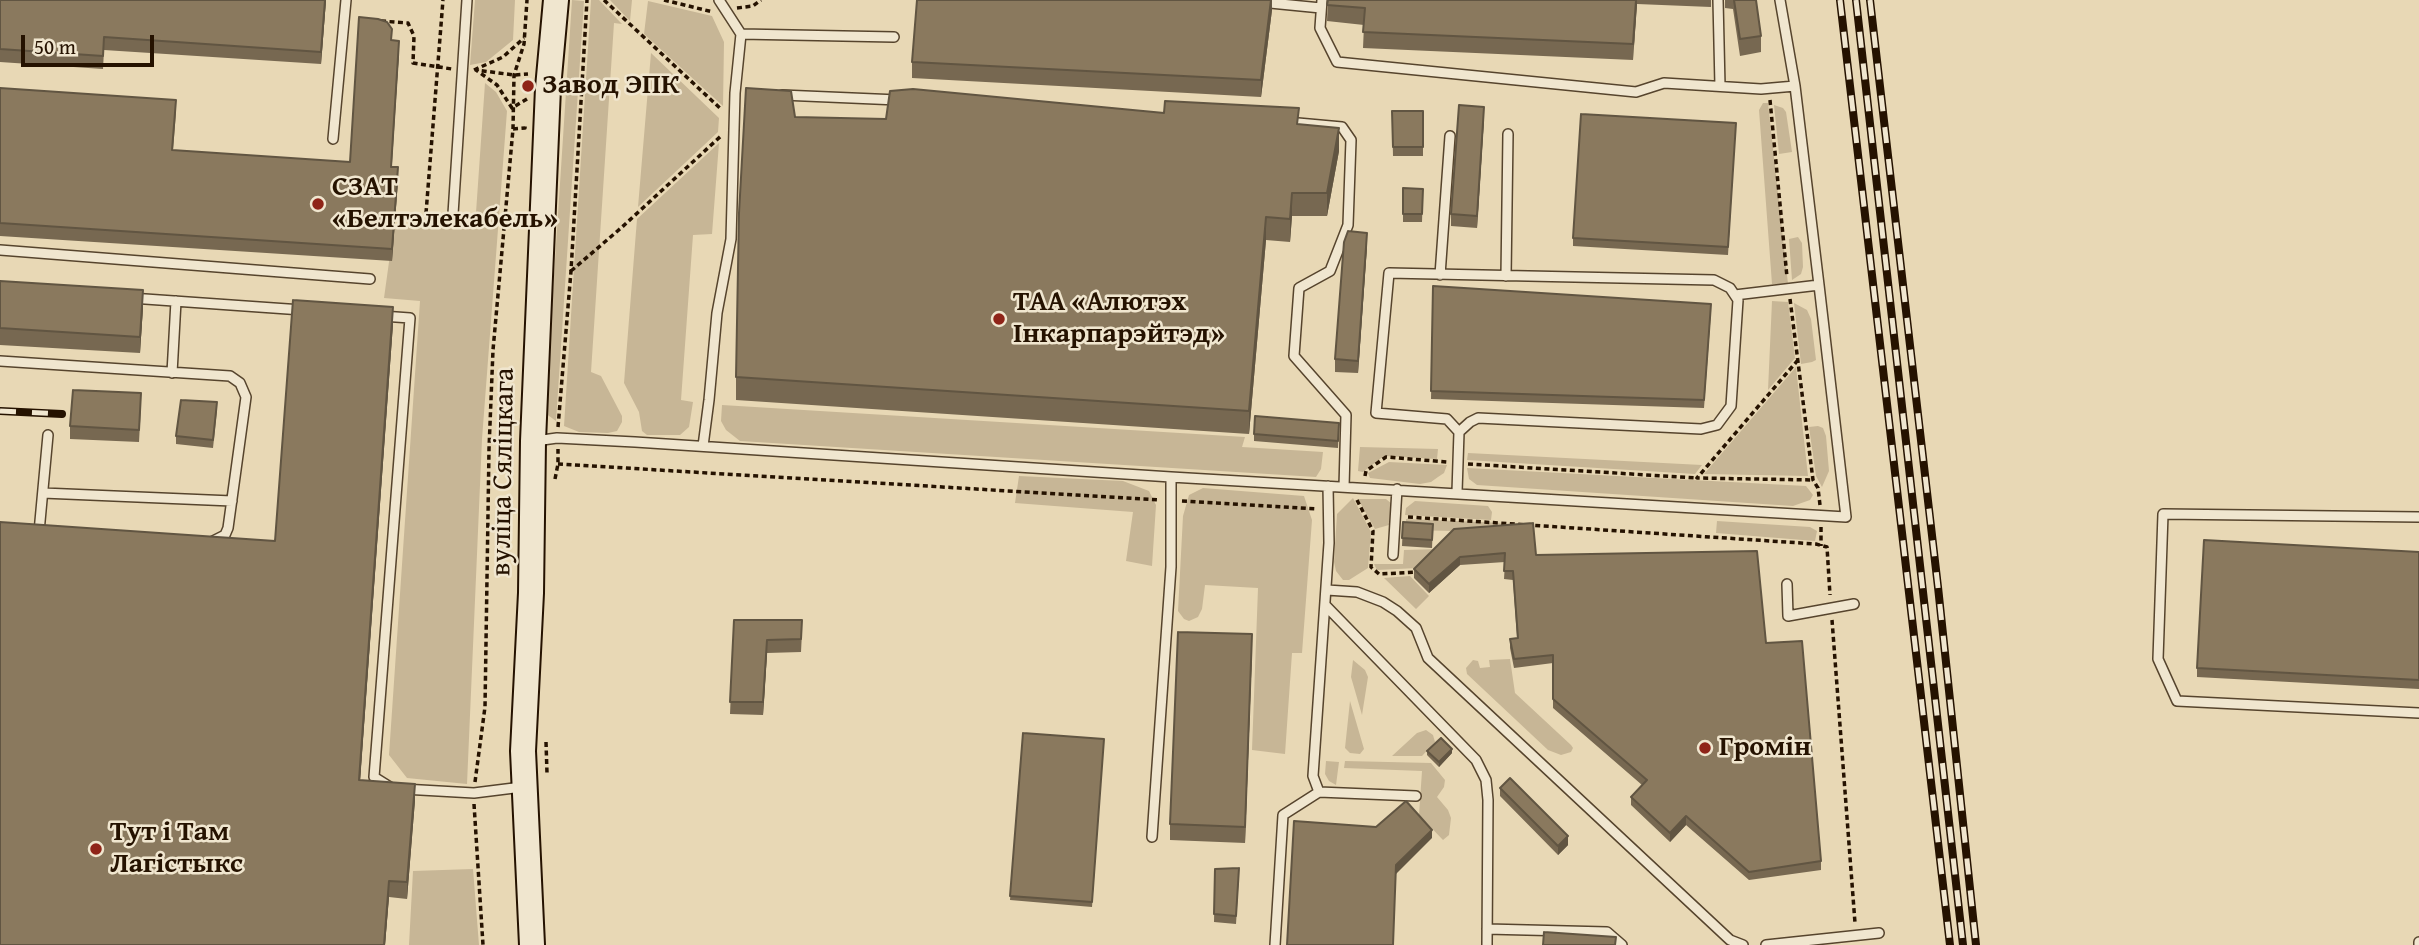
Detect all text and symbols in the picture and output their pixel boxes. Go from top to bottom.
scale bar [24,21,158,65]
text: 50 m [34,31,76,62]
place label: Завод ЭПК [542,69,680,103]
marker: Завод ЭПК [520,78,536,94]
place label: СЗАТ «Белтэлекабель» [332,171,558,237]
marker: СЗАТ «Белтэлекабель» [310,196,326,212]
place label: ТАА «Алютэх Інкарпарэйтэд» [1013,286,1225,352]
marker: ТАА «Алютэх Інкарпарэйтэд» [991,311,1007,327]
street label: вуліца Сяліцкага [485,368,523,576]
place label: Громін [1719,731,1811,765]
marker: Громін [1697,740,1713,756]
place label: Тут і Там Лагістыкс [110,816,243,882]
marker: Тут і Там Лагістыкс [88,841,104,857]

